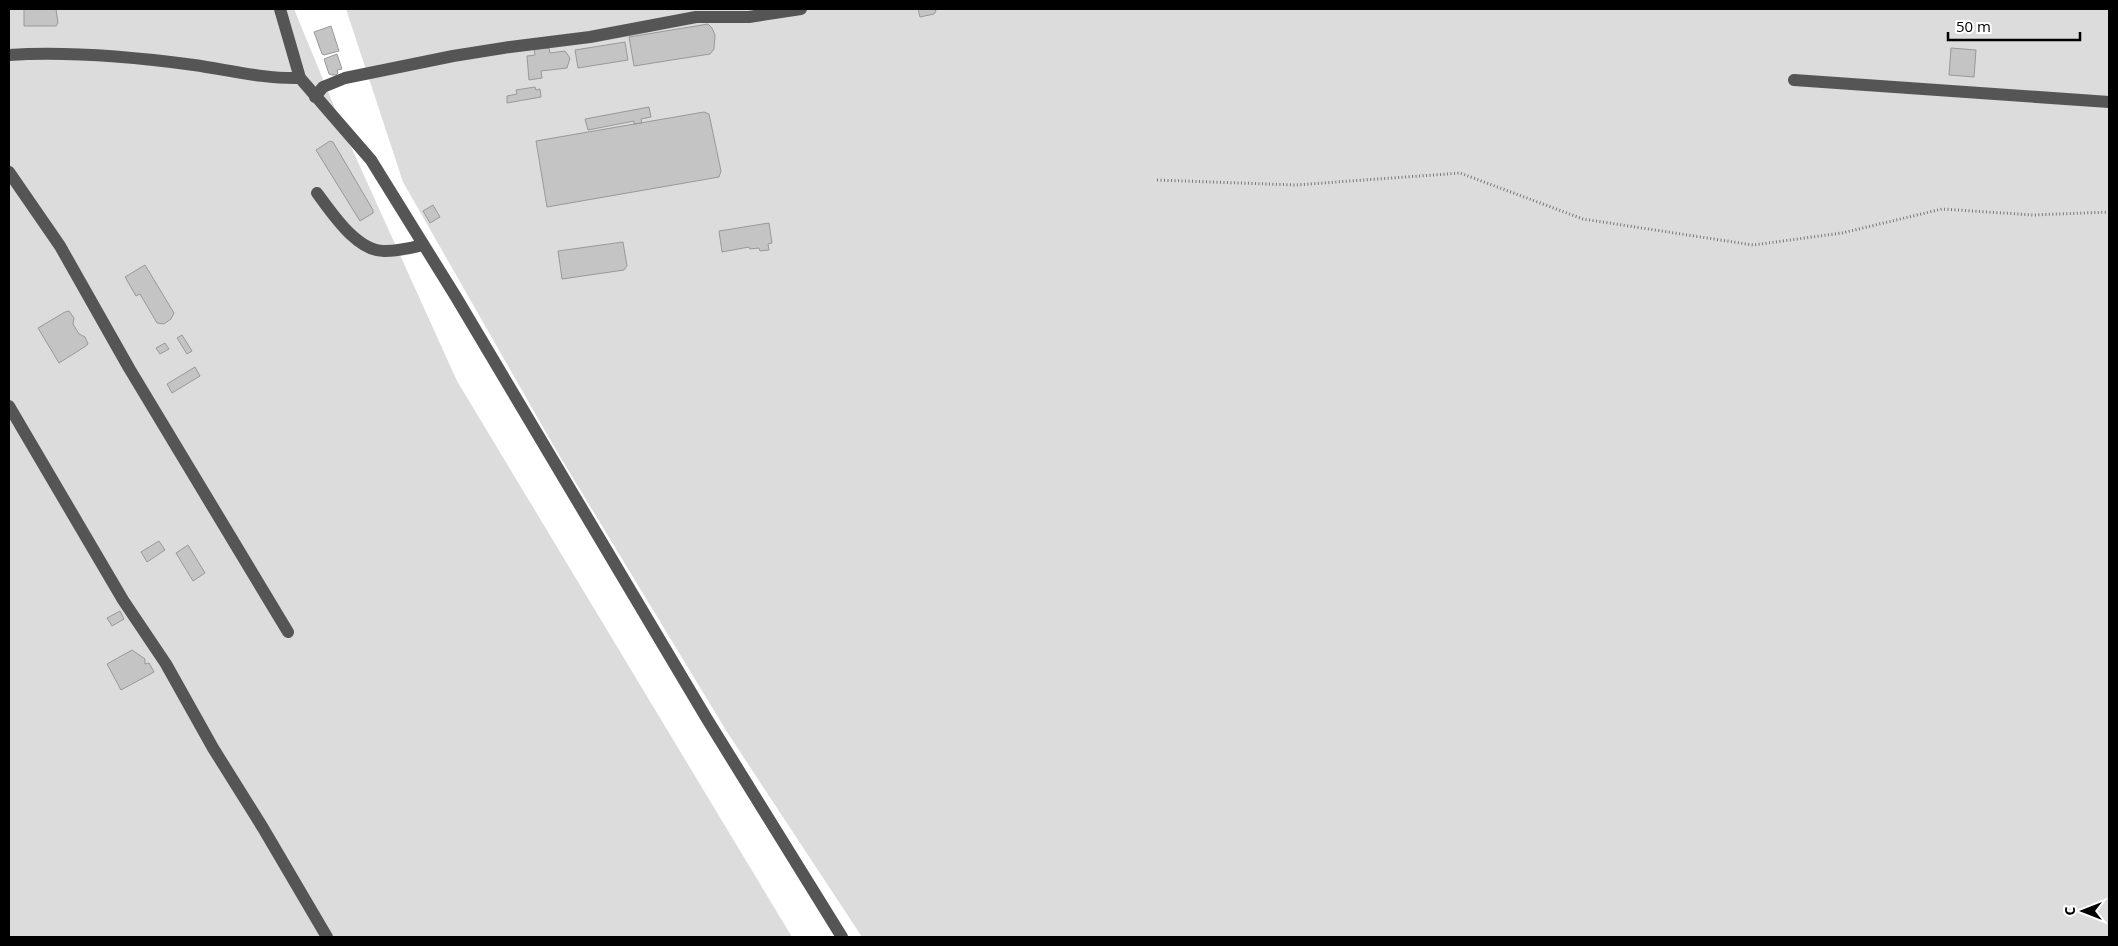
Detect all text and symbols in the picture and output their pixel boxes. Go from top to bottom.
scale bar [1948,10,2080,42]
text: 50 m [1956,16,1991,36]
north arrow [2058,886,2108,936]
text: С [2060,906,2079,915]

